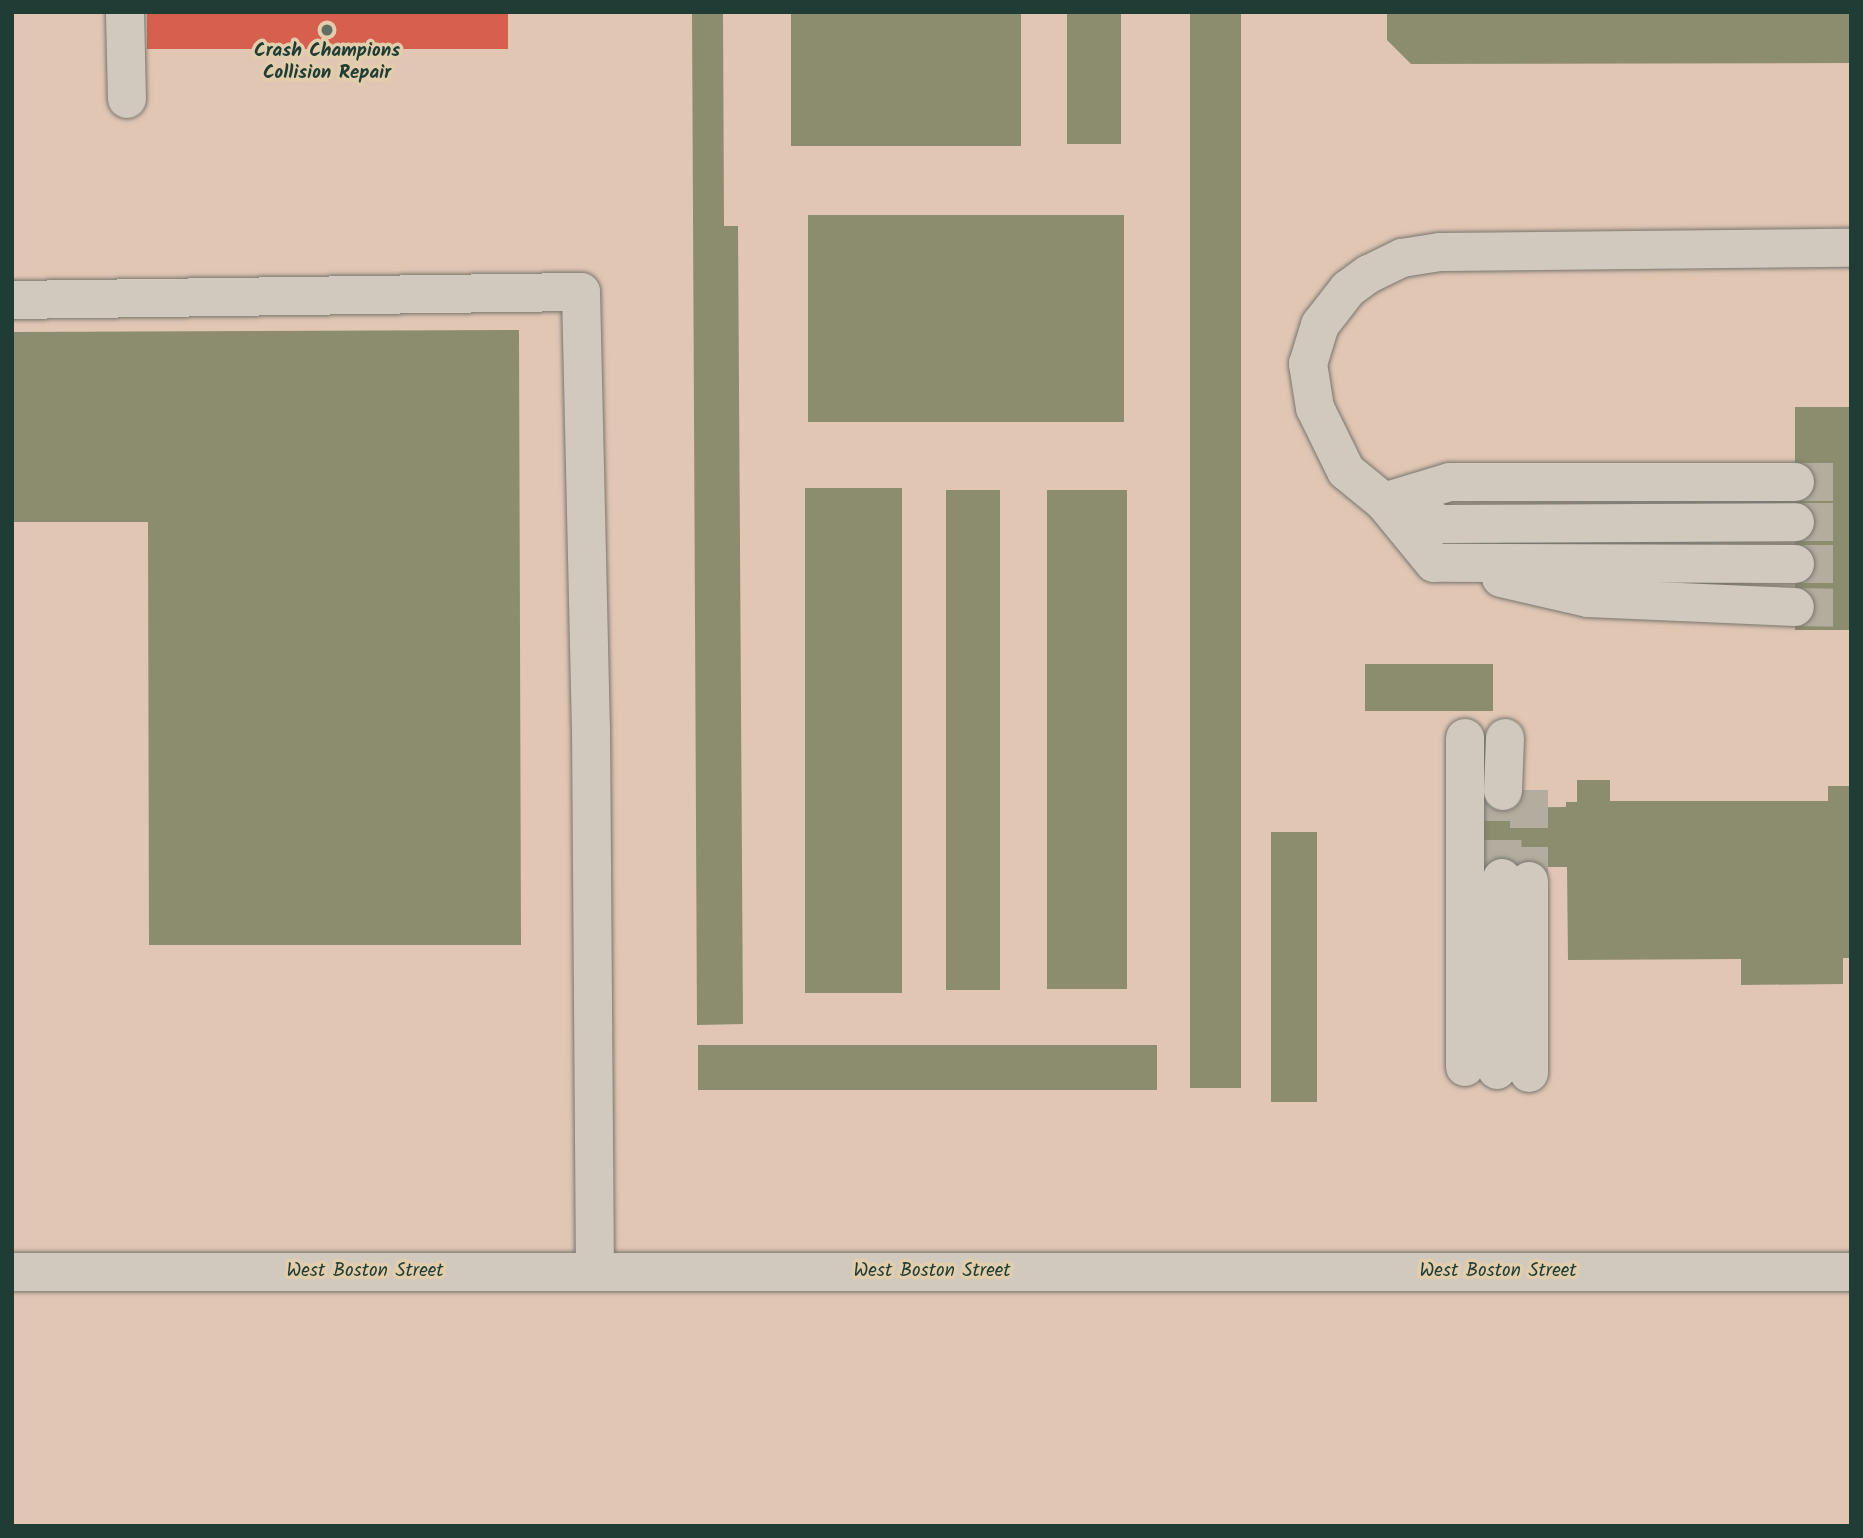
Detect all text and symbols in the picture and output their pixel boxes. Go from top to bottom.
marker: Crash Champions Collision Repair [319,22,335,38]
place label: Crash Champions Collision Repair [254,41,400,85]
street label: West Boston Street [286,1261,444,1283]
street label: West Boston Street [853,1261,1011,1283]
street label: West Boston Street [1419,1261,1577,1283]

